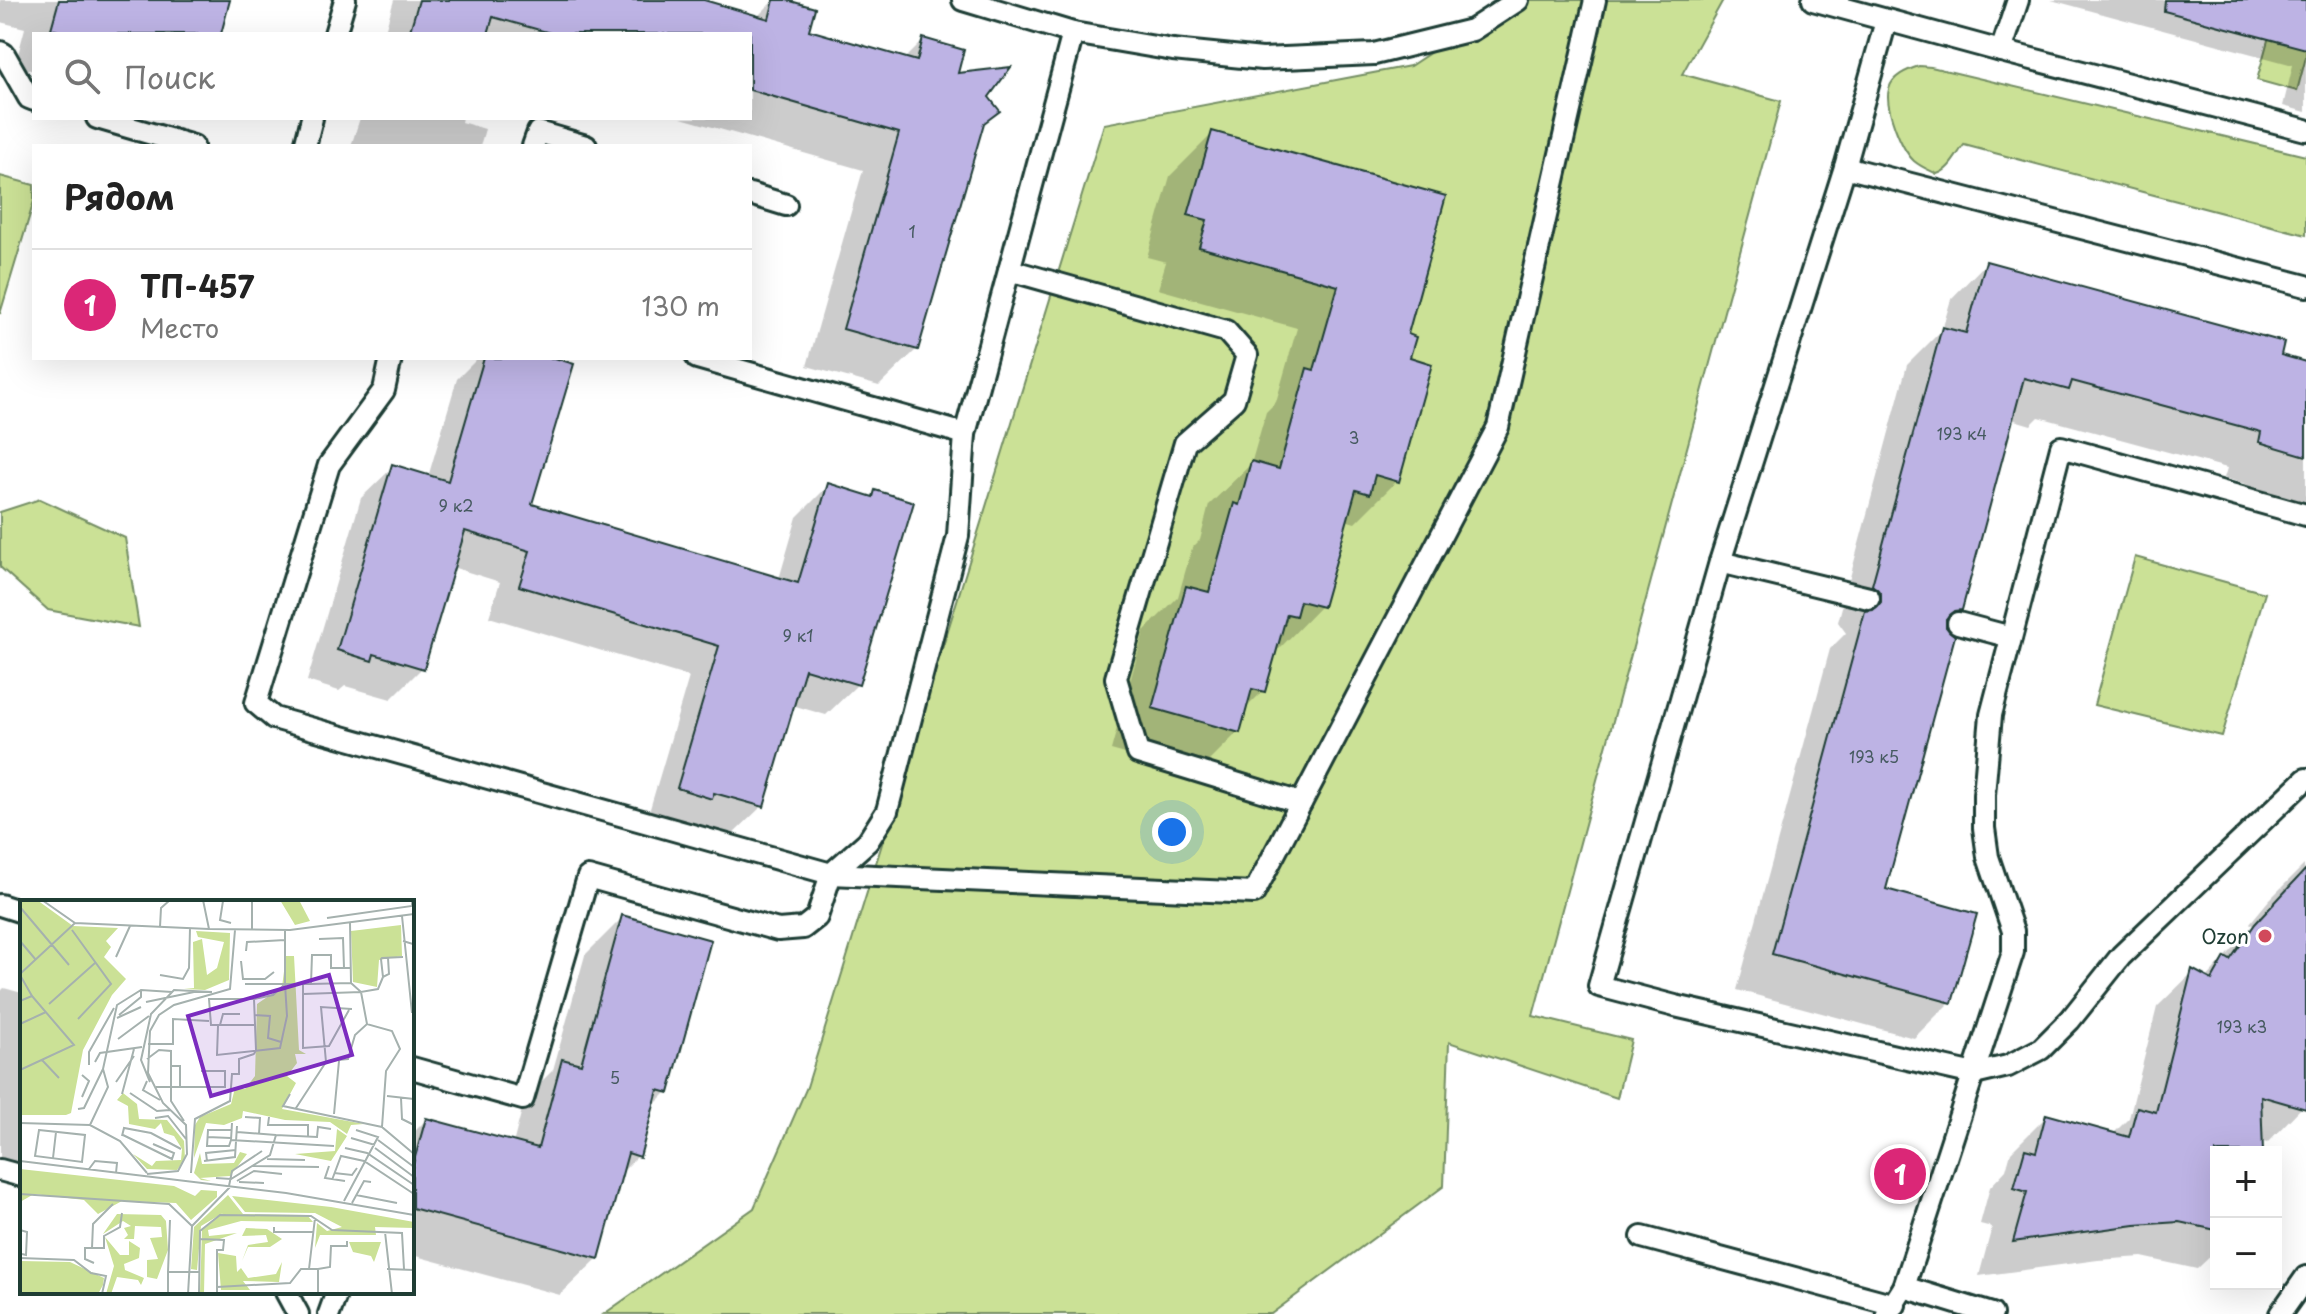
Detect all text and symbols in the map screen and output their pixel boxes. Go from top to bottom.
search box [32,32,752,120]
icon: search [60,54,104,98]
text: Поиск [124,54,215,99]
text: Рядом [64,170,175,222]
house number: 1 [908,219,916,243]
text: ТП-457 [140,263,254,308]
text: 1 [84,286,96,325]
text: 130 m [641,286,720,325]
text: Место [140,308,219,347]
house number: 193 к4 [1937,421,1987,445]
house number: 3 [1349,425,1359,449]
house number: 9 к2 [438,493,474,517]
house number: 9 к1 [783,623,813,647]
house number: 193 к5 [1849,744,1899,768]
your location [1152,812,1192,852]
inset map [20,900,414,1294]
place label: Ozon [2201,921,2249,951]
marker: Ozon [2256,927,2274,945]
house number: 193 к3 [2217,1014,2267,1038]
house number: 5 [610,1065,620,1089]
pin: 1 [1874,1144,1926,1204]
map controls [2210,1146,2282,1290]
button: + [2210,1146,2282,1218]
button: − [2210,1218,2282,1290]

